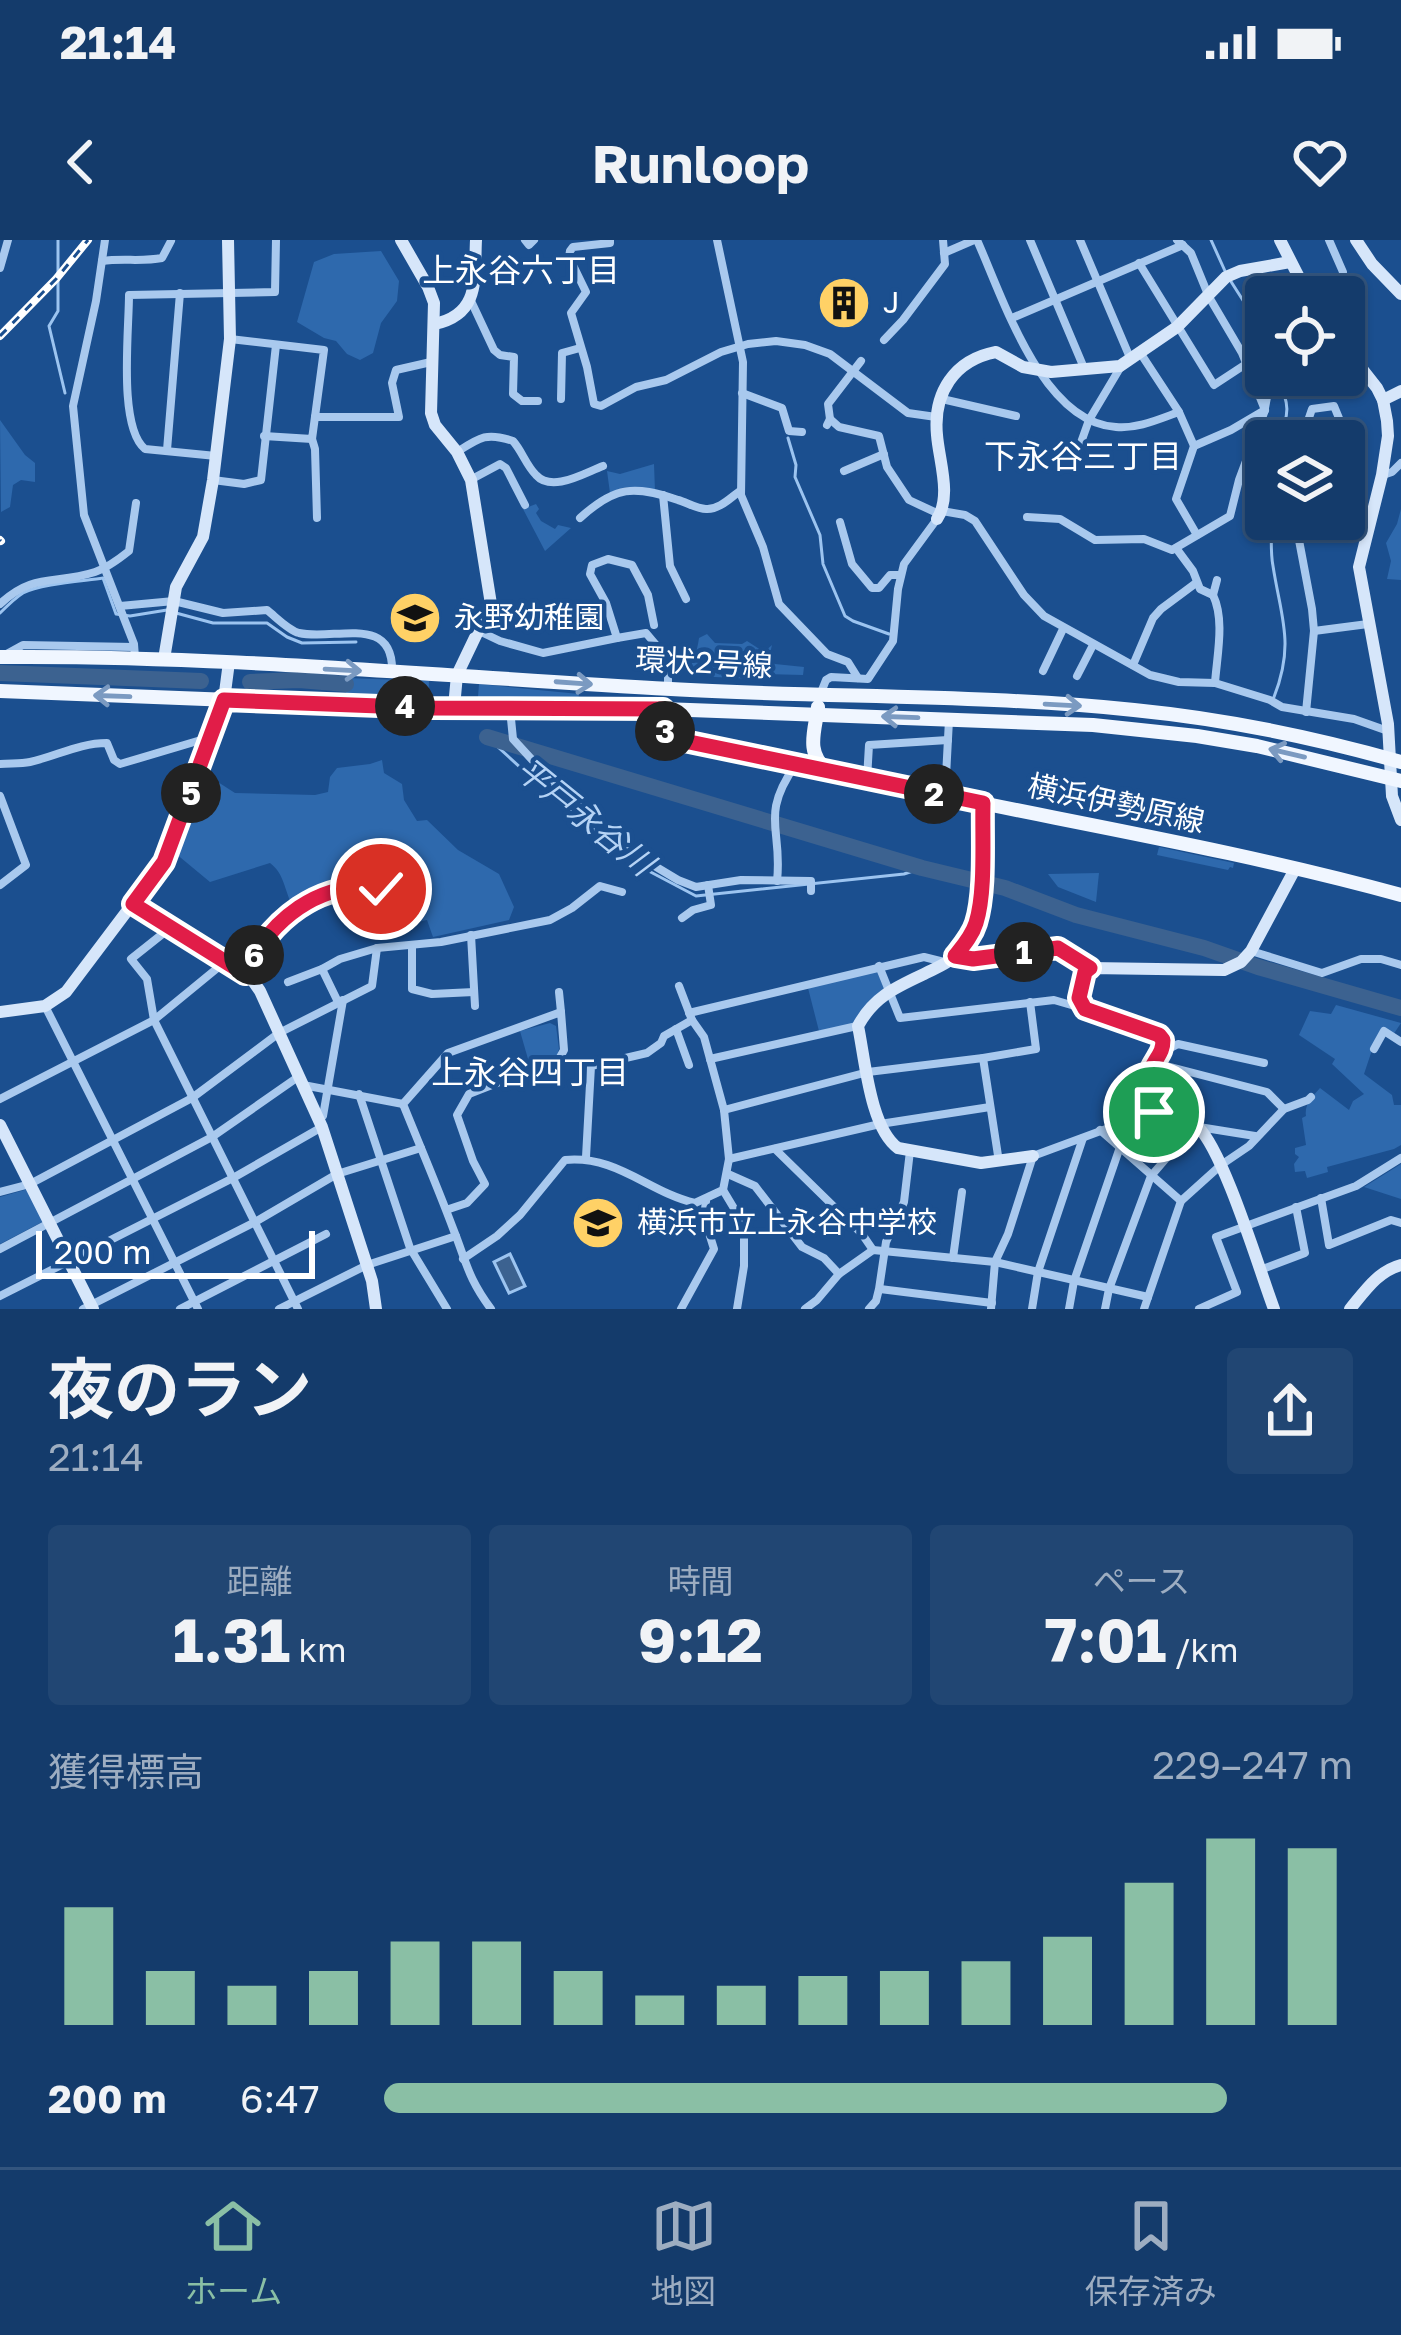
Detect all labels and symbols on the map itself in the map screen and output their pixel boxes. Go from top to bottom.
district label: 上永谷六丁目 [422,250,620,289]
building icon: J [816,275,872,331]
place label: J [883,284,900,320]
district label: 下永谷三丁目 [984,436,1182,475]
school or university icon: 永野幼稚園 [387,590,443,646]
place label: 永野幼稚園 [454,599,604,635]
street label: 環状2号線 [635,640,774,684]
one-way arrow [323,659,362,682]
one-way arrow [554,672,593,695]
pin: 4 [375,676,435,736]
one-way arrow [93,684,132,707]
one-way arrow [1043,694,1082,717]
pin: 3 [635,701,695,761]
one-way arrow [881,705,920,728]
one-way arrow [1269,741,1307,763]
water label: 平戸永谷川 [509,749,664,885]
pin: 5 [161,763,221,823]
pin: 2 [904,764,964,824]
street label: 横浜伊勢原線 [1024,767,1208,839]
pin [330,838,432,940]
pin: 1 [994,922,1054,982]
pin: 6 [224,925,284,985]
district label: 上永谷四丁目 [431,1052,629,1091]
pin [1103,1061,1205,1163]
school or university icon: 横浜市立上永谷中学校 [570,1195,626,1251]
place label: 横浜市立上永谷中学校 [637,1204,937,1240]
scale bar [36,1225,315,1278]

